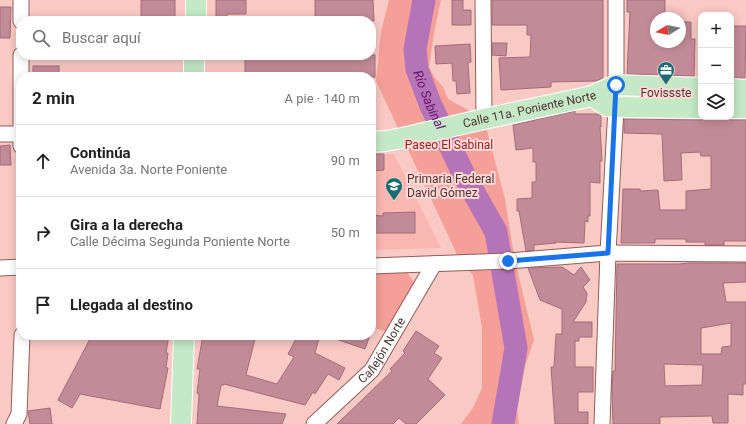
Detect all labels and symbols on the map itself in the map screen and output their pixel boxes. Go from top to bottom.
north arrow [650,12,686,48]
office icon: Fovissste [656,60,676,85]
water label: Río Sabinal [411,68,449,133]
route start [607,76,625,94]
place label: Fovissste [641,86,691,100]
street label: Calle 11a. Poniente Norte [461,88,599,131]
park label: Paseo El Sabinal [405,138,493,152]
place label: Primaria Federal David Gómez [407,172,494,200]
school or university icon: Primaria Federal David Gómez [384,176,404,201]
route end [499,252,517,270]
street label: Callejón Norte [355,315,408,386]

